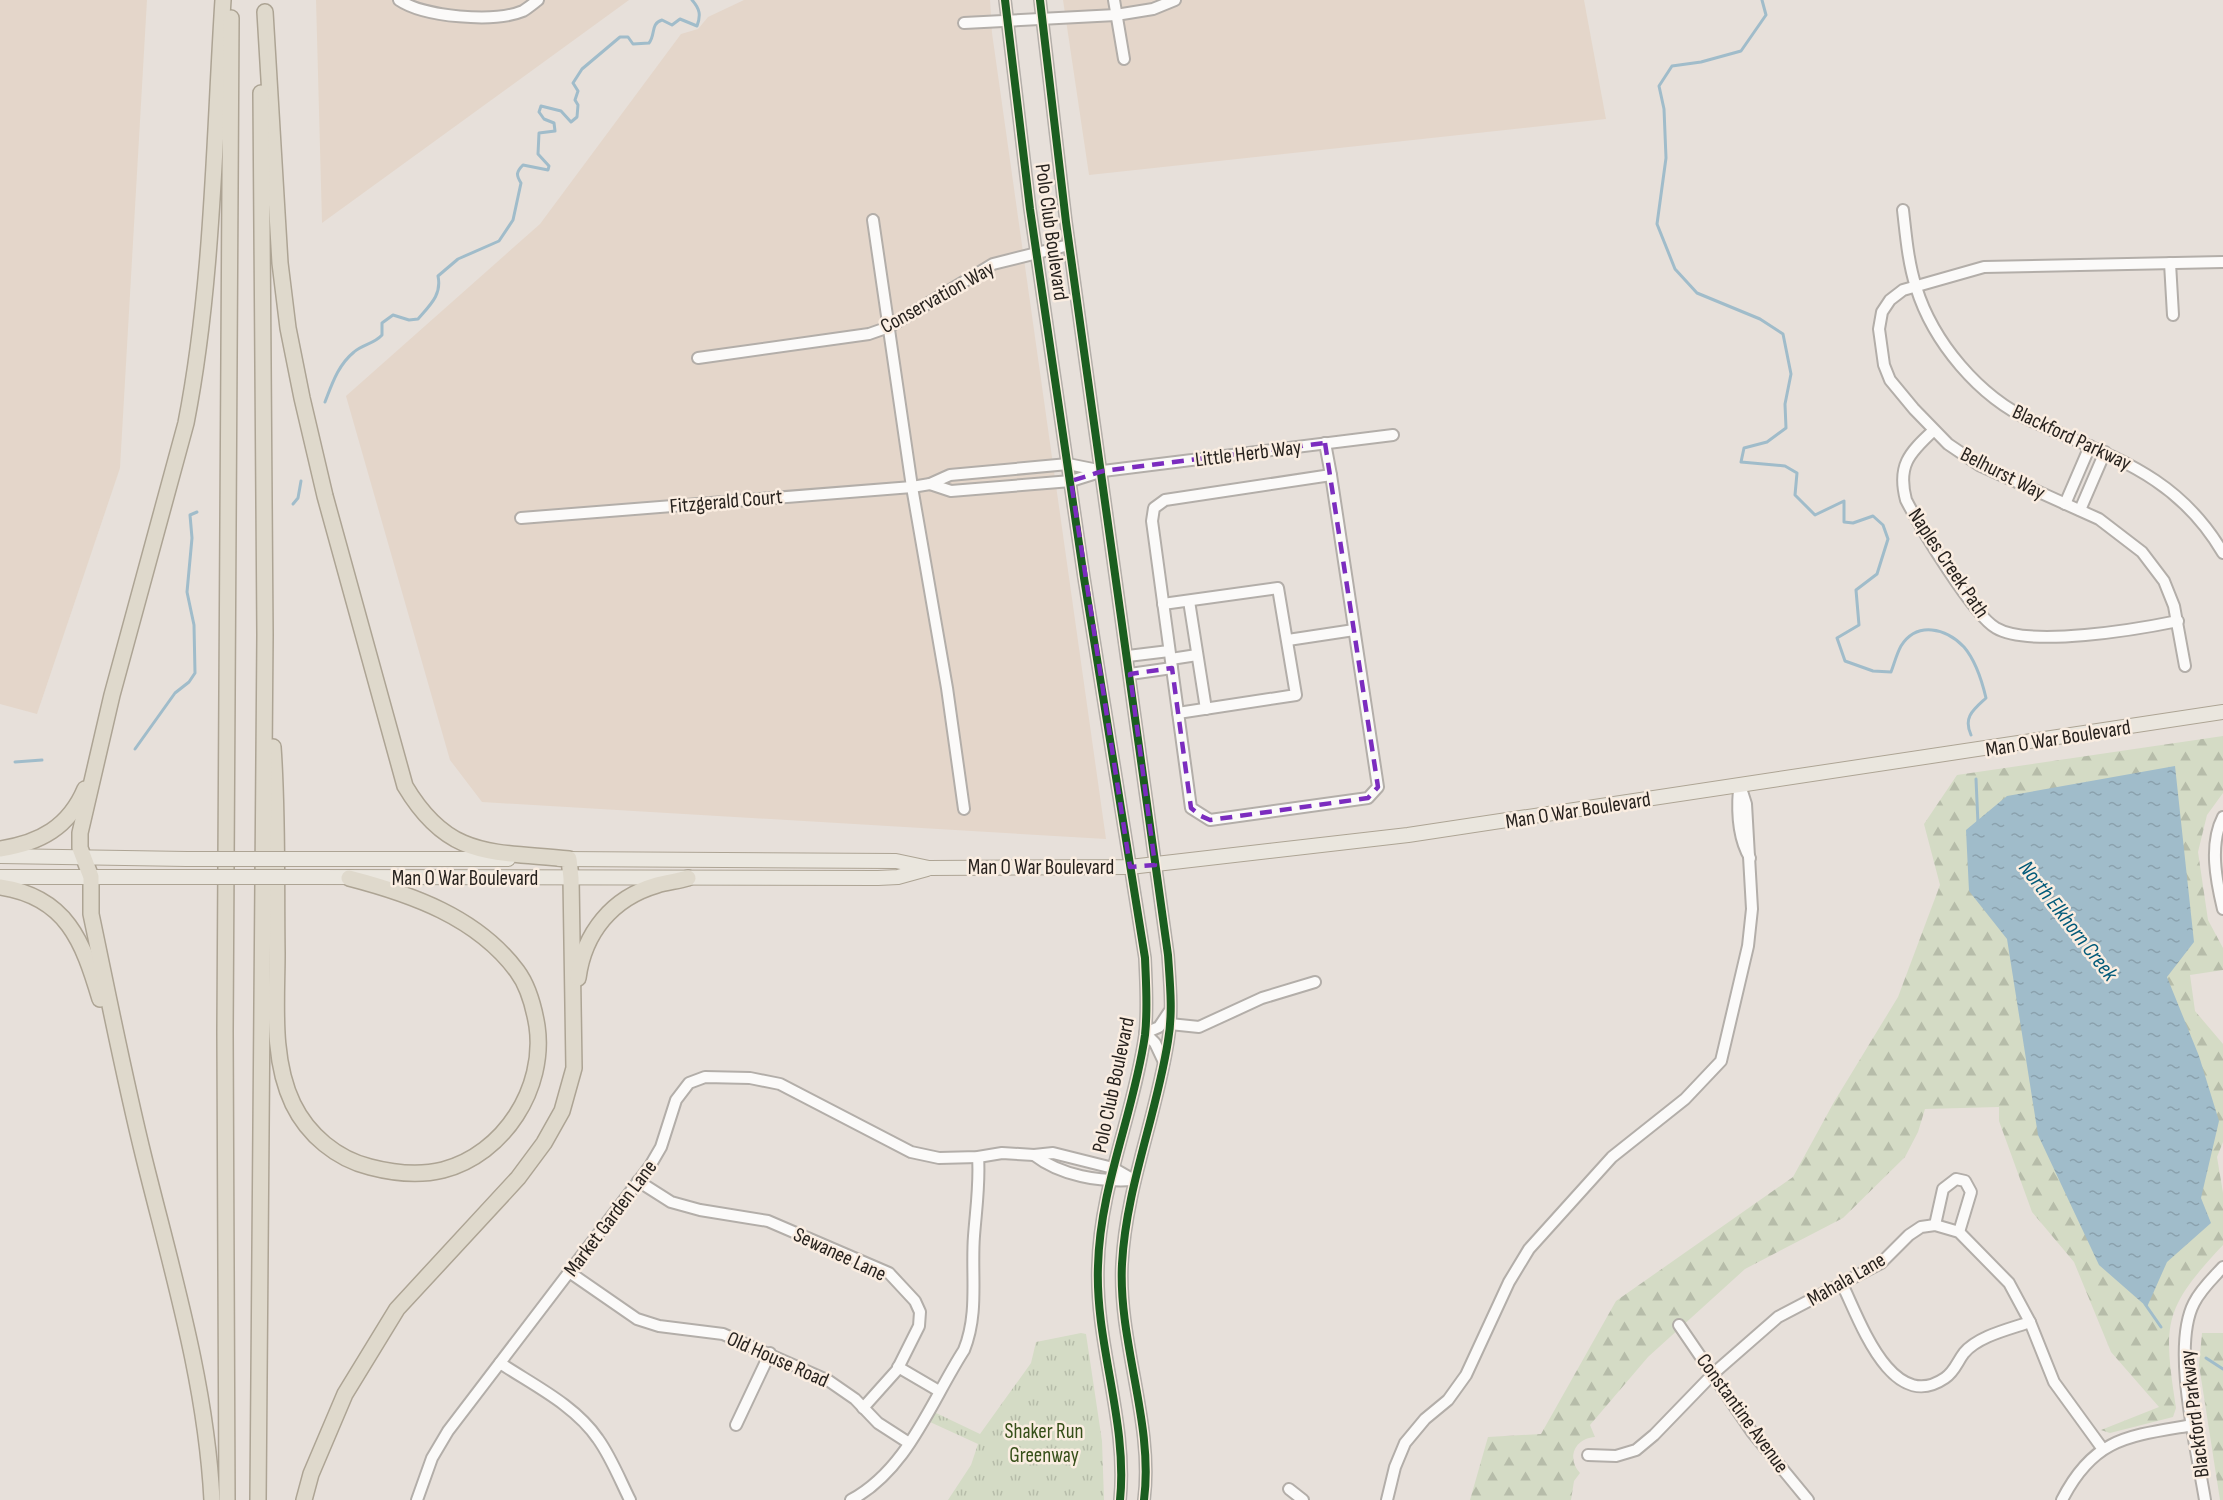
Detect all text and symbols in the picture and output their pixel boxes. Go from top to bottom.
street label: Polo Club Boulevard [1030,162,1073,302]
street label: Conservation Way [876,256,999,339]
street label: Blackford Parkway [2008,399,2135,476]
street label: Little Herb Way [1194,435,1302,472]
street label: Belhurst Way [1956,442,2049,505]
street label: Fitzgerald Court [669,484,783,519]
street label: Naples Creek Path [1903,504,1994,623]
street label: Man O War Boulevard [1984,715,2132,762]
street label: Man O War Boulevard [1504,787,1652,834]
street label: Man O War Boulevard [968,855,1114,880]
water label: North Elkhorn Creek [2012,855,2124,987]
street label: Man O War Boulevard [392,866,538,891]
street label: Polo Club Boulevard [1087,1015,1140,1155]
street label: Market Garden Lane [558,1155,662,1281]
street label: Sewanee Lane [789,1222,890,1287]
street label: Mahala Lane [1803,1247,1890,1312]
street label: Old House Road [723,1326,833,1393]
street label: Constantine Avenue [1691,1349,1794,1478]
street label: Blackford Parkway [2174,1349,2215,1479]
park label: Shaker Run Greenway [1004,1419,1084,1468]

